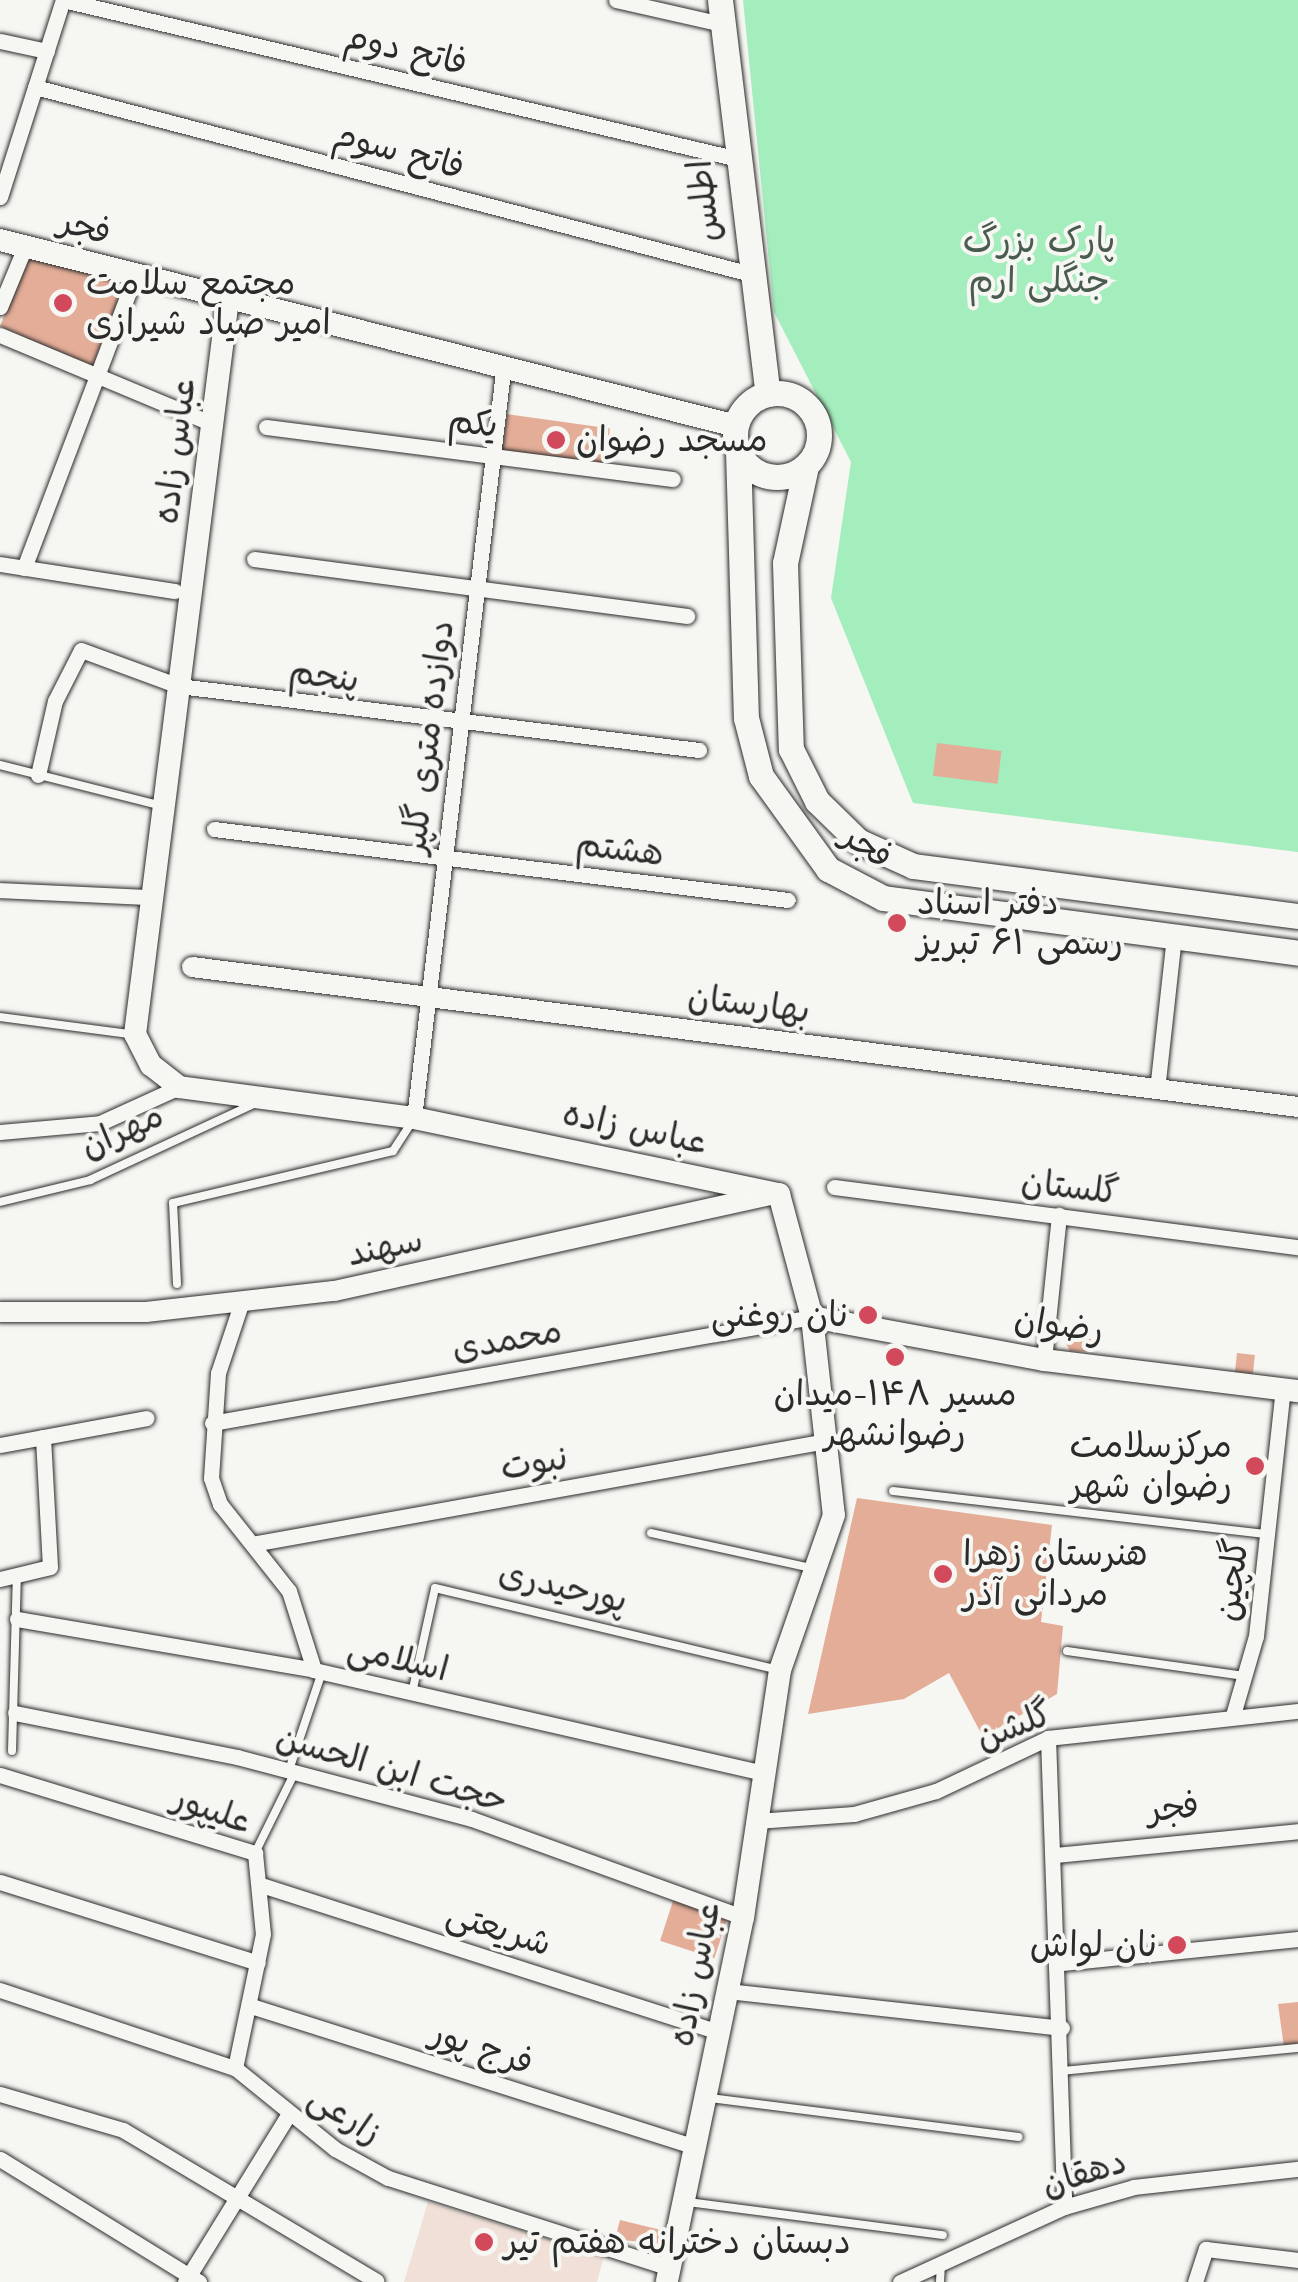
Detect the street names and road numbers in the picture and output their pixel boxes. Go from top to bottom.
street label: فاتح دوم [341,16,471,84]
street label: فاتح سوم [329,113,469,189]
street label: اطلس [679,158,729,244]
street label: فجر [54,200,116,254]
street label: عباس زاده [145,376,205,526]
street label: یکم [446,399,500,447]
street label: دوازده متری گلپر [393,618,463,856]
street label: پنجم [286,650,362,702]
street label: فجر [834,814,900,878]
street label: هشتم [573,823,667,875]
street label: بهارستان [686,976,812,1032]
street label: عباس زاده [559,1092,711,1164]
street label: مهران [74,1094,170,1168]
street label: گلستان [1019,1160,1121,1214]
street label: سهند [343,1219,427,1275]
street label: رضوان [1012,1298,1106,1352]
street label: محمدی [449,1310,565,1370]
street label: نبوت [497,1436,571,1490]
street label: گلچین [1206,1536,1258,1624]
street label: پورحیدری [495,1552,631,1622]
street label: اسلامی [344,1627,452,1691]
street label: گلشن [970,1692,1058,1760]
street label: حجت ابن الحسن [271,1716,513,1822]
street label: علیپور [167,1777,257,1843]
street label: فجر [1145,1784,1201,1832]
street label: شریعتی [441,1892,557,1966]
street label: عباس زاده [660,1898,730,2050]
street label: فرج پور [426,2012,538,2084]
street label: زارعی [301,2076,389,2154]
street label: دهقان [1036,2140,1132,2206]

